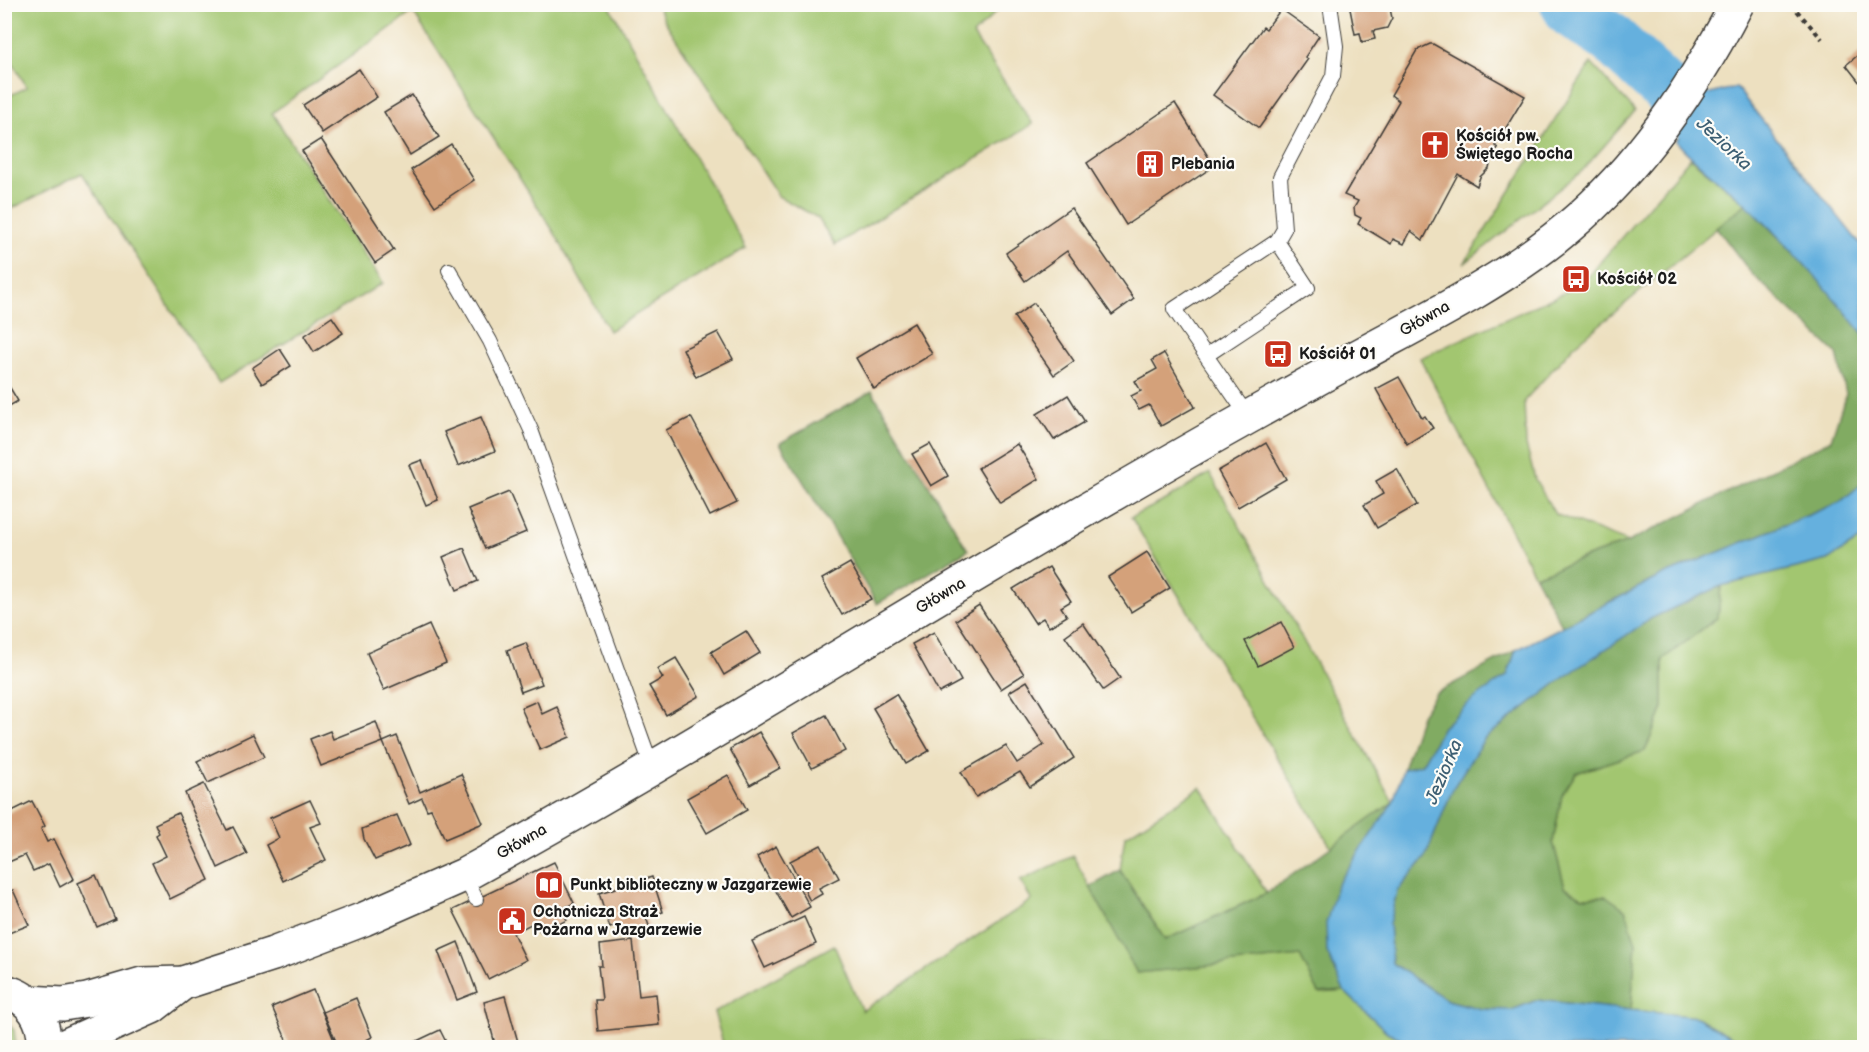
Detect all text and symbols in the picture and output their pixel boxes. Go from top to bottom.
water label: Jeziorka [1691,113,1756,175]
place label: Kościół pw. Świętego Rocha [1456,127,1573,164]
church icon: Kościół pw. Świętego Rocha [1419,129,1451,161]
building icon: Plebania [1134,148,1166,180]
place label: Plebania [1171,155,1235,174]
bus stop icon: Kościół 02 [1560,263,1592,295]
place label: Kościół 02 [1597,270,1677,289]
street label: Główna [1397,297,1453,341]
bus stop icon: Kościół 01 [1262,338,1294,370]
place label: Kościół 01 [1299,345,1376,364]
street label: Główna [913,574,969,618]
water label: Jeziorka [1421,737,1467,808]
street label: Główna [494,820,550,864]
library icon: Punkt biblioteczny w Jazgarzewie [533,869,565,901]
place label: Punkt biblioteczny w Jazgarzewie [570,876,812,895]
place label: Ochotnicza Straż Pożarna w Jazgarzewie [533,903,702,940]
public building icon: Ochotnicza Straż Pożarna w Jazgarzewie [496,905,528,937]

